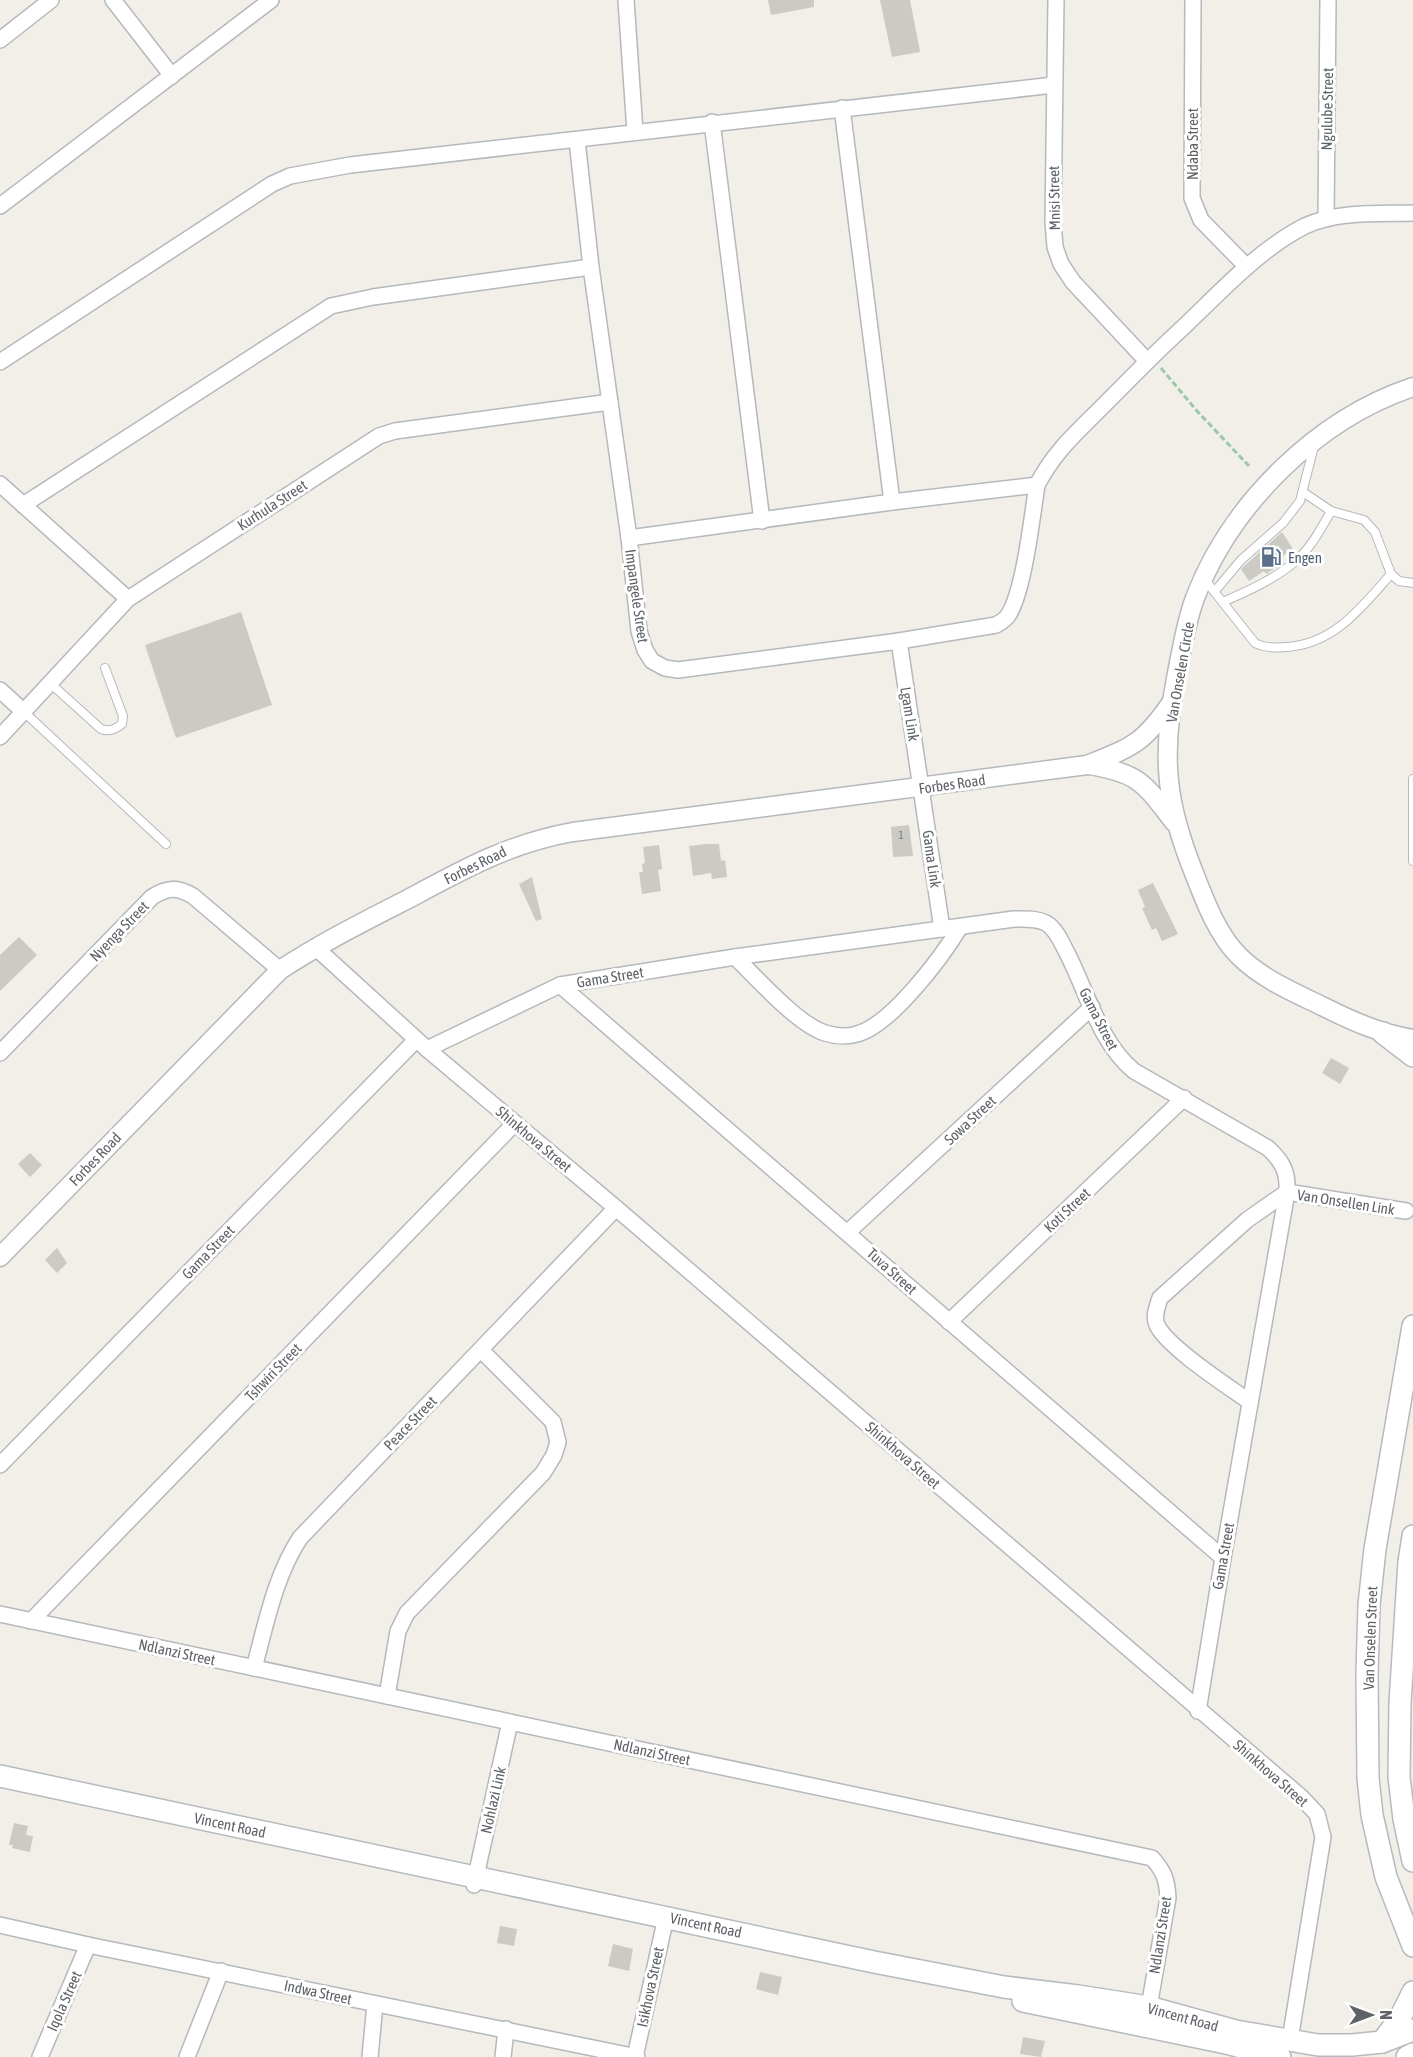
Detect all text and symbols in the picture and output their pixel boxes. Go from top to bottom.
street label: Ngulube Street [1318,68,1336,150]
street label: Ndaba Street [1184,108,1201,180]
street label: Mnisi Street [1045,166,1063,230]
street label: Kurhula Street [234,476,310,534]
fuel station icon: Engen [1259,545,1283,569]
street label: Impangele Street [622,548,652,644]
place label: Engen [1288,549,1322,566]
street label: Van Onselen Circle [1163,620,1197,724]
street label: Lgam Link [897,686,923,743]
street label: Forbes Road [918,771,986,797]
house number: 1 [898,828,904,842]
street label: Gama Link [920,829,945,889]
street label: Forbes Road [441,843,509,887]
street label: Nyenga Street [86,897,152,965]
street label: Gama Street [575,963,645,991]
street label: Gama Street [1076,985,1122,1053]
street label: Sowa Street [941,1092,999,1148]
street label: Shinkhova Street [493,1103,575,1175]
street label: Forbes Road [66,1129,124,1189]
street label: Koti Street [1040,1184,1094,1236]
street label: Van Onsellen Link [1296,1186,1396,1218]
street label: Gama Street [178,1222,238,1282]
street label: Tuva Street [864,1244,920,1298]
street label: Tshwiri Street [241,1340,305,1404]
street label: Peace Street [380,1393,440,1453]
street label: Shinkhova Street [862,1418,944,1492]
street label: Gama Street [1209,1521,1237,1591]
street label: Van Onselen Street [1360,1586,1380,1690]
street label: Ndlanzi Street [137,1636,217,1668]
street label: Ndlanzi Street [612,1736,692,1768]
street label: Shinkhova Street [1230,1736,1312,1810]
street label: Nohlazi Link [477,1764,509,1835]
street label: Vincent Road [193,1809,267,1841]
street label: Ndlanzi Street [1146,1895,1174,1975]
street label: Vincent Road [669,1909,743,1941]
street label: Isikhova Street [633,1945,667,2029]
street label: Iqola Street [43,1968,85,2034]
street label: Indwa Street [283,1977,353,2007]
north arrow [1341,1985,1401,2045]
street label: Vincent Road [1146,1999,1220,2035]
text: N [1377,2010,1395,2020]

